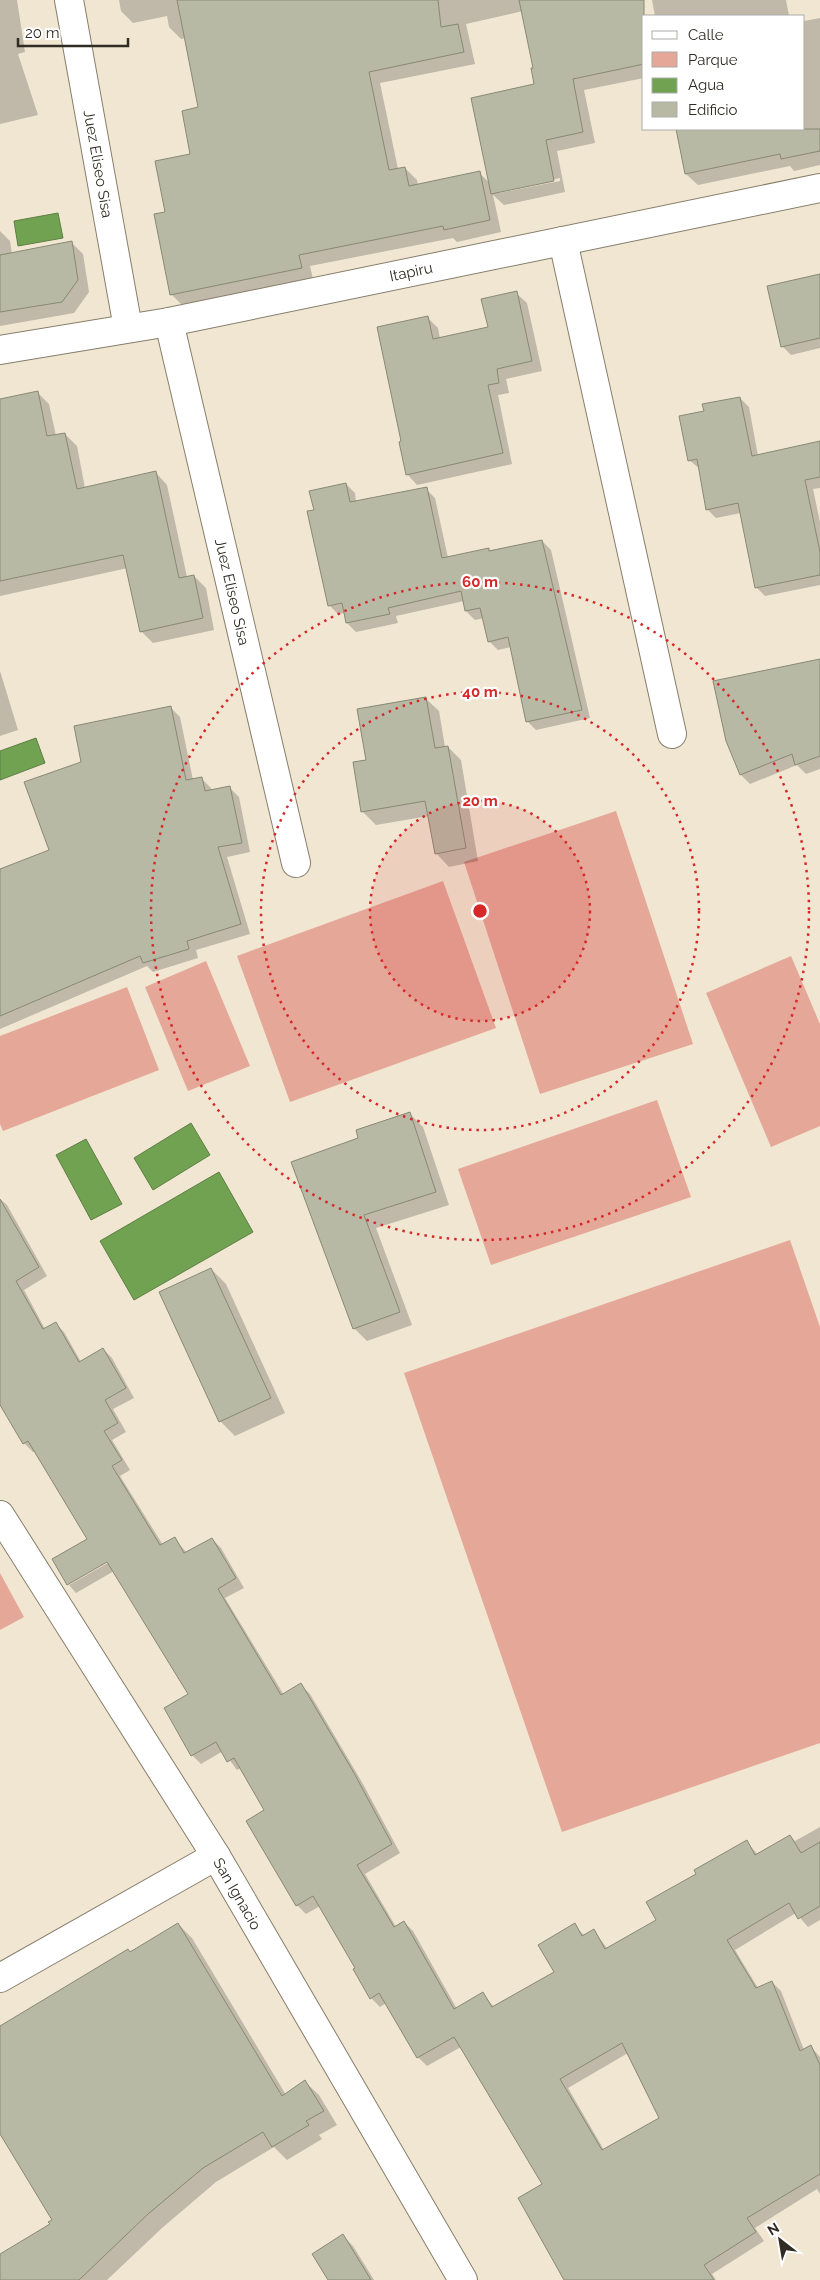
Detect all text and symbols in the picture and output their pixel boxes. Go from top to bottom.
scale bar [18,15,128,47]
legend [642,15,805,130]
text: 20 m [25,24,60,42]
text: Calle [688,26,724,44]
text: Parque [688,51,738,69]
text: Agua [688,76,724,94]
text: Edificio [688,101,738,119]
street label: Juez Eliseo Sisa [80,109,116,219]
street label: Itapiru [388,259,434,285]
street label: Juez Eliseo Sisa [211,537,253,647]
text: 60 m [462,573,498,591]
text: 40 m [462,683,498,701]
text: 20 m [462,792,498,810]
centre of rings [471,902,489,920]
street label: San Ignacio [209,1855,265,1933]
north arrow [755,2215,805,2265]
text: N [765,2219,782,2238]

